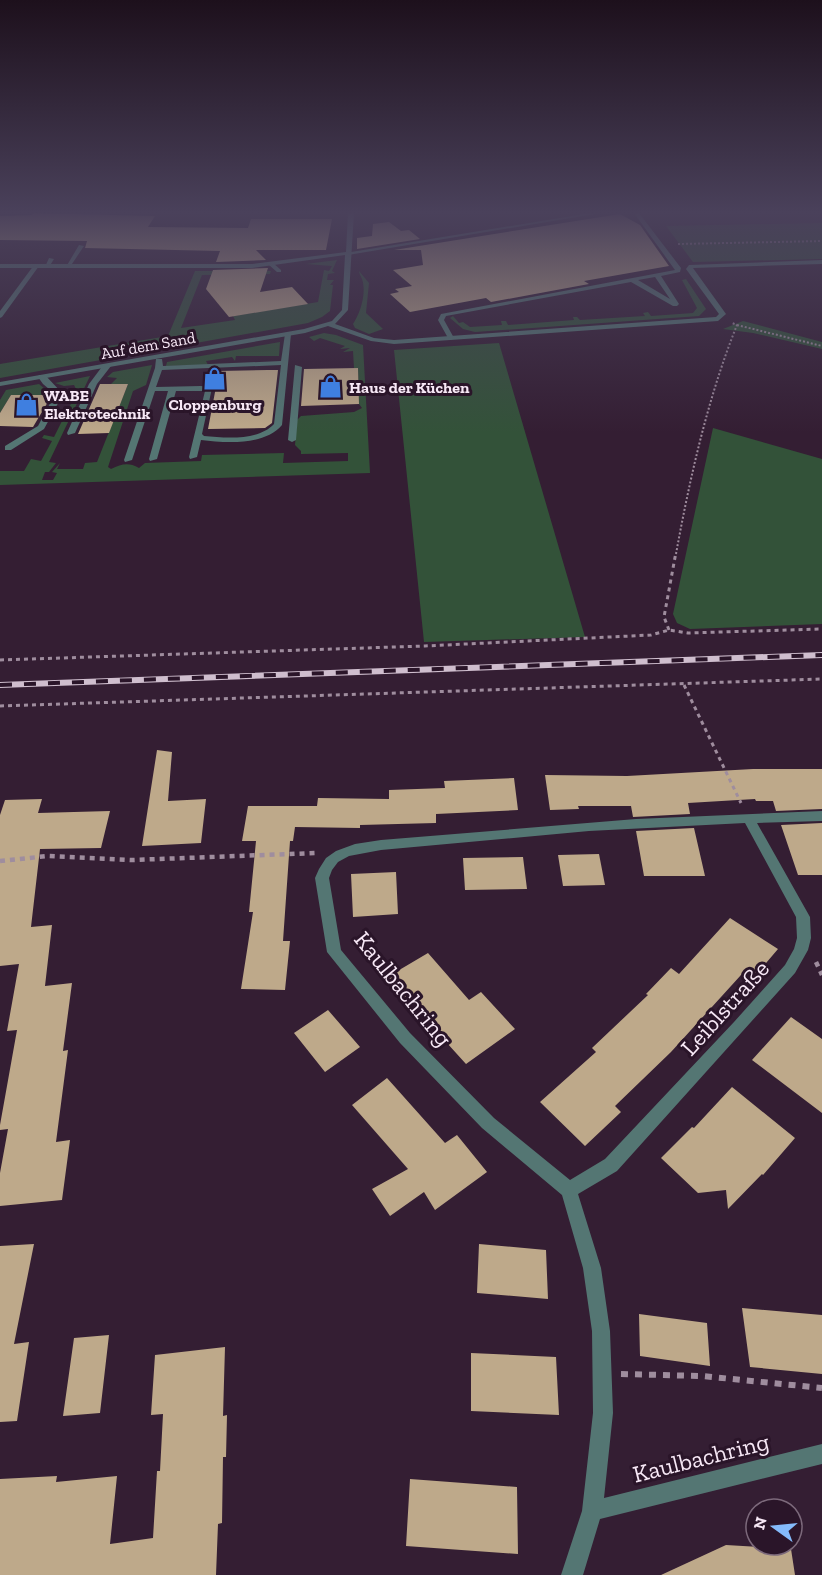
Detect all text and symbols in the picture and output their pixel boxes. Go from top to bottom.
street label: Auf dem Sand [99,328,197,363]
shop icon: Cloppenburg [202,366,228,392]
shop icon: Haus der Küchen [318,374,344,400]
place label: Haus der Küchen [349,378,470,397]
place label: WABE Elektrotechnik [44,386,151,423]
shop icon: WABE Elektrotechnik [13,391,39,417]
place label: Cloppenburg [168,395,262,414]
street label: Kaulbachring [348,925,459,1052]
street label: Leiblstraße [674,954,775,1061]
street label: Kaulbachring [630,1427,772,1488]
north arrow [744,1497,804,1557]
text: N [749,1515,771,1532]

